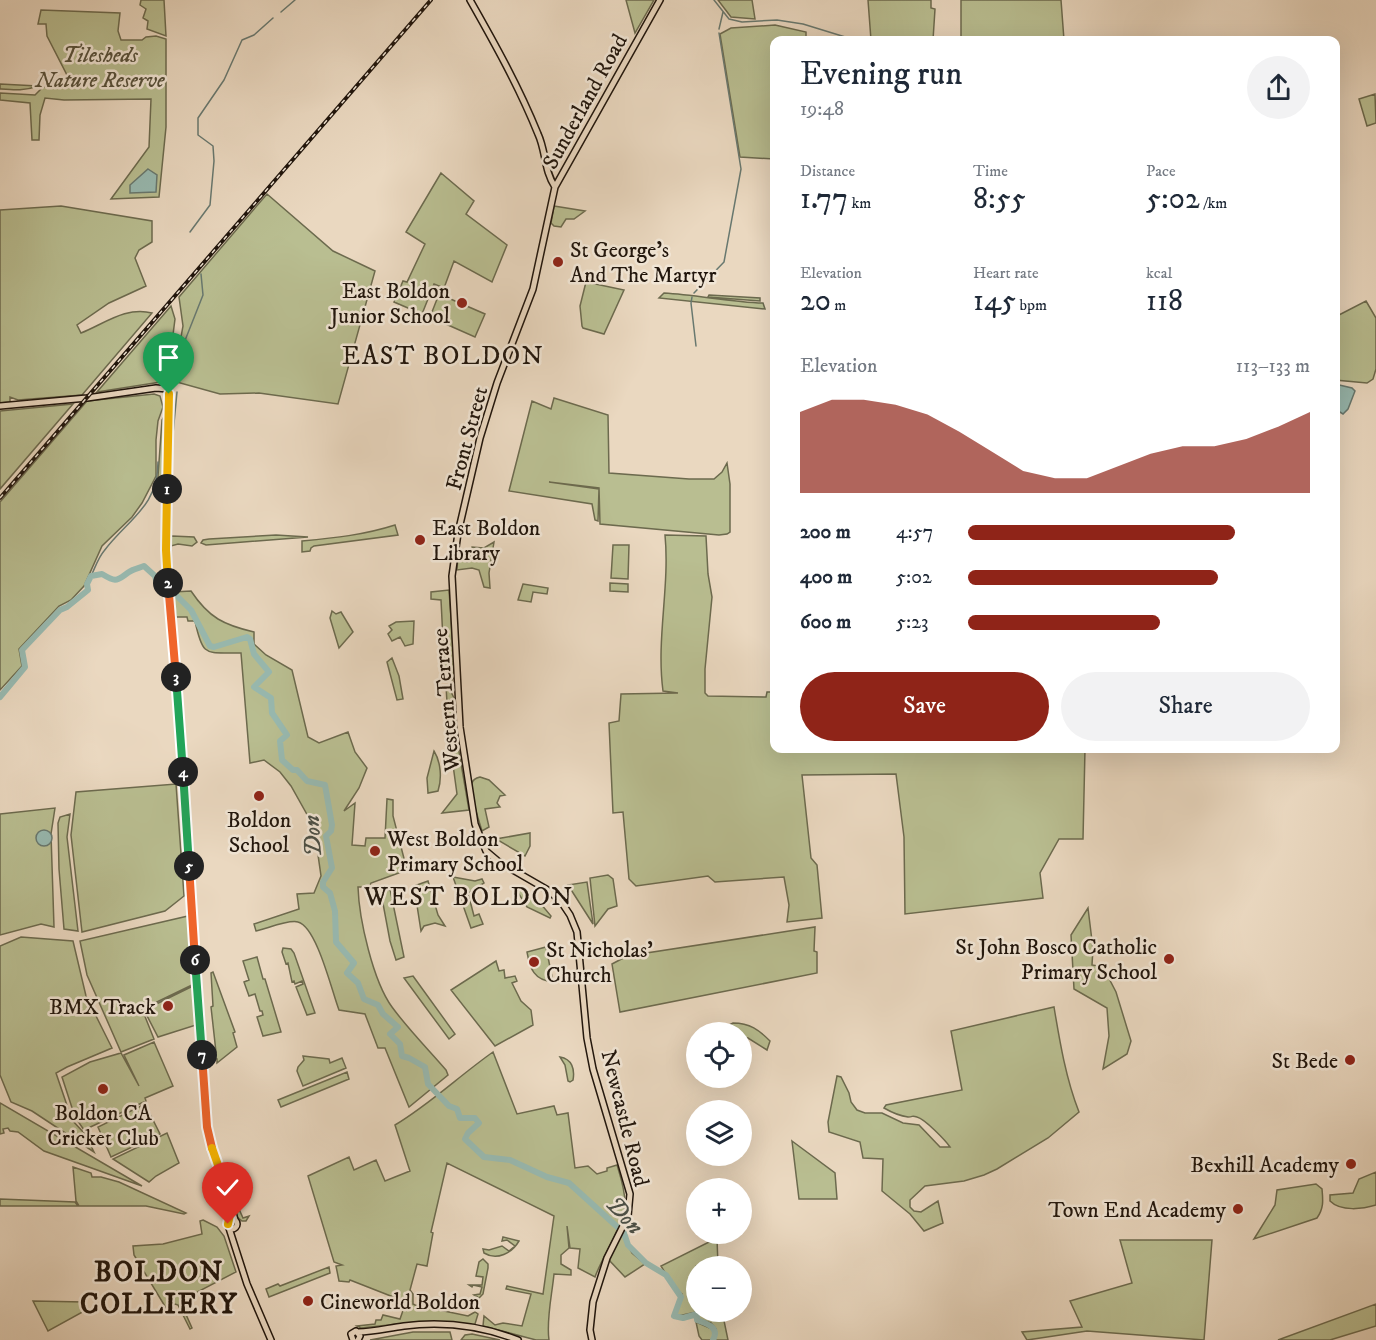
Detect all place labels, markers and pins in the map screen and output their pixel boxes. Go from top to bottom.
place label: St George's And The Martyr [570,237,717,289]
marker: St George's And The Martyr [551,255,565,269]
place label: East Boldon Junior School [328,278,450,330]
marker: East Boldon Junior School [455,296,469,310]
pin [143,332,194,394]
pin: 1 [152,474,182,504]
place label: East Boldon Library [432,515,541,567]
marker: East Boldon Library [413,533,427,547]
pin: 2 [153,568,183,598]
pin: 3 [161,662,191,692]
pin: 4 [168,757,198,787]
marker: Boldon School [252,789,266,803]
place label: Boldon School [227,807,292,859]
place label: West Boldon Primary School [386,826,524,878]
marker: West Boldon Primary School [368,844,382,858]
pin: 5 [174,851,204,881]
place label: St John Bosco Catholic Primary School [955,934,1157,986]
place label: St Nicholas' Church [546,937,653,989]
pin: 6 [180,945,210,975]
marker: St John Bosco Catholic Primary School [1162,952,1176,966]
marker: St Nicholas' Church [527,955,541,969]
place label: BMX Track [49,994,156,1021]
marker: BMX Track [161,999,175,1013]
pin: 7 [187,1040,217,1070]
place label: St Bede [1272,1048,1338,1075]
marker: St Bede [1343,1053,1357,1067]
marker: Boldon CA Cricket Club [96,1082,110,1096]
place label: Boldon CA Cricket Club [47,1100,159,1152]
place label: Bexhill Academy [1190,1152,1340,1179]
marker: Bexhill Academy [1344,1157,1358,1171]
pin [202,1162,253,1224]
place label: Town End Academy [1048,1197,1227,1224]
marker: Town End Academy [1231,1202,1245,1216]
place label: Cineworld Boldon [320,1289,481,1316]
marker: Cineworld Boldon [301,1294,315,1308]

